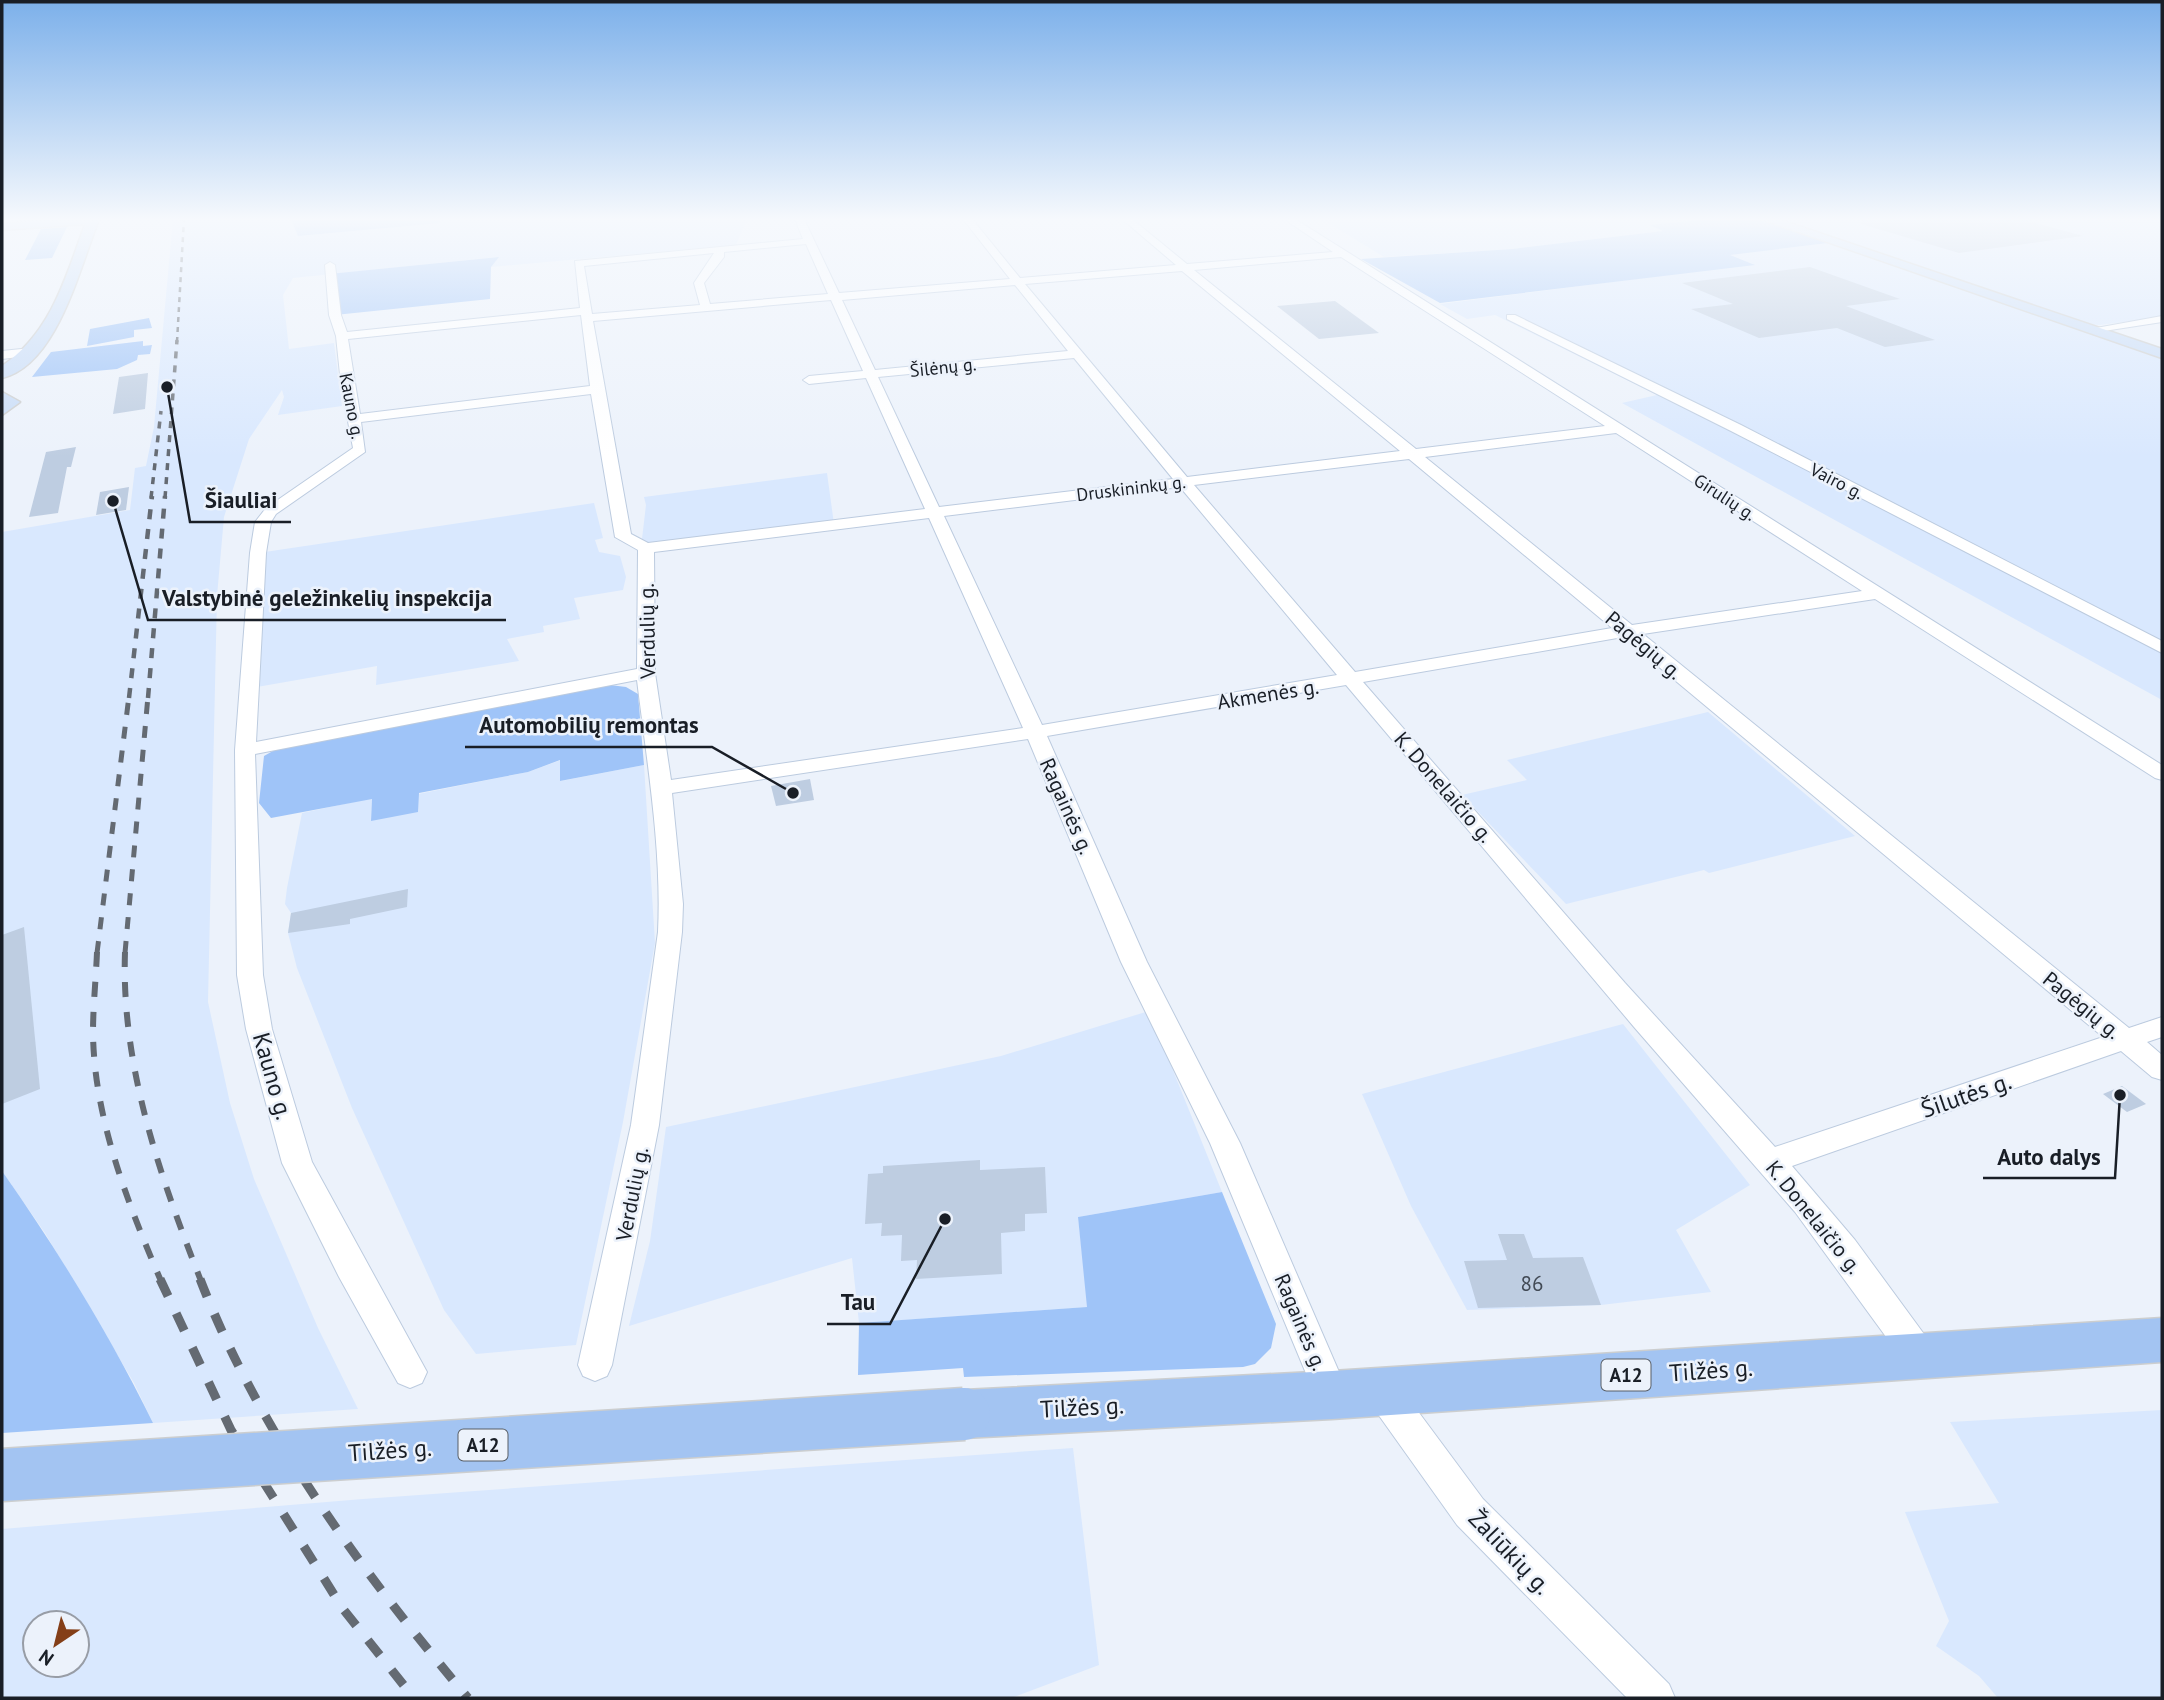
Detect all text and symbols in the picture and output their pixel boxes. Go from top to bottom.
street label: Šilėnų g. [909,352,977,382]
street label: Kauno g. [334,371,370,441]
street label: Vairo g. [1805,457,1868,504]
street label: Girulių g. [1689,468,1761,526]
street label: Druskininkų g. [1075,470,1187,506]
callout: Šiauliai [190,478,291,522]
text: Šiauliai [205,485,277,514]
callout: Valstybinė geležinkelių inspekcija [148,576,506,620]
text: Valstybinė geležinkelių inspekcija [161,583,492,612]
street label: Verdulių g. [633,583,661,680]
street label: Pagėgių g. [1600,605,1688,685]
street label: Akmenės g. [1215,673,1321,715]
callout: Automobilių remontas [465,703,712,747]
text: Automobilių remontas [479,710,699,739]
street label: K. Donelaičio g. [1388,726,1500,848]
street label: Ragainės g. [1034,754,1100,858]
street label: Pagėgių g. [2037,965,2127,1045]
street label: Kauno g. [246,1029,300,1123]
street label: Šilutės g. [1917,1065,2015,1125]
callout: Auto dalys [1983,1134,2115,1178]
text: Auto dalys [1997,1142,2101,1171]
street label: Verdulių g. [609,1145,654,1244]
street label: K. Donelaičio g. [1760,1155,1868,1279]
street label: Ragainės g. [1269,1270,1333,1374]
house number: 86 [1521,1270,1543,1297]
callout: Tau [827,1280,890,1324]
text: Tau [841,1287,875,1316]
street label: Tilžės g. [1668,1352,1754,1388]
road number: A12 [1602,1359,1650,1390]
street label: Tilžės g. [1039,1389,1125,1425]
road number: A12 [458,1429,508,1460]
street label: Tilžės g. [347,1432,433,1468]
street label: Žaliūkių g. [1462,1503,1558,1601]
north arrow [21,1609,91,1679]
text: N [34,1645,58,1671]

